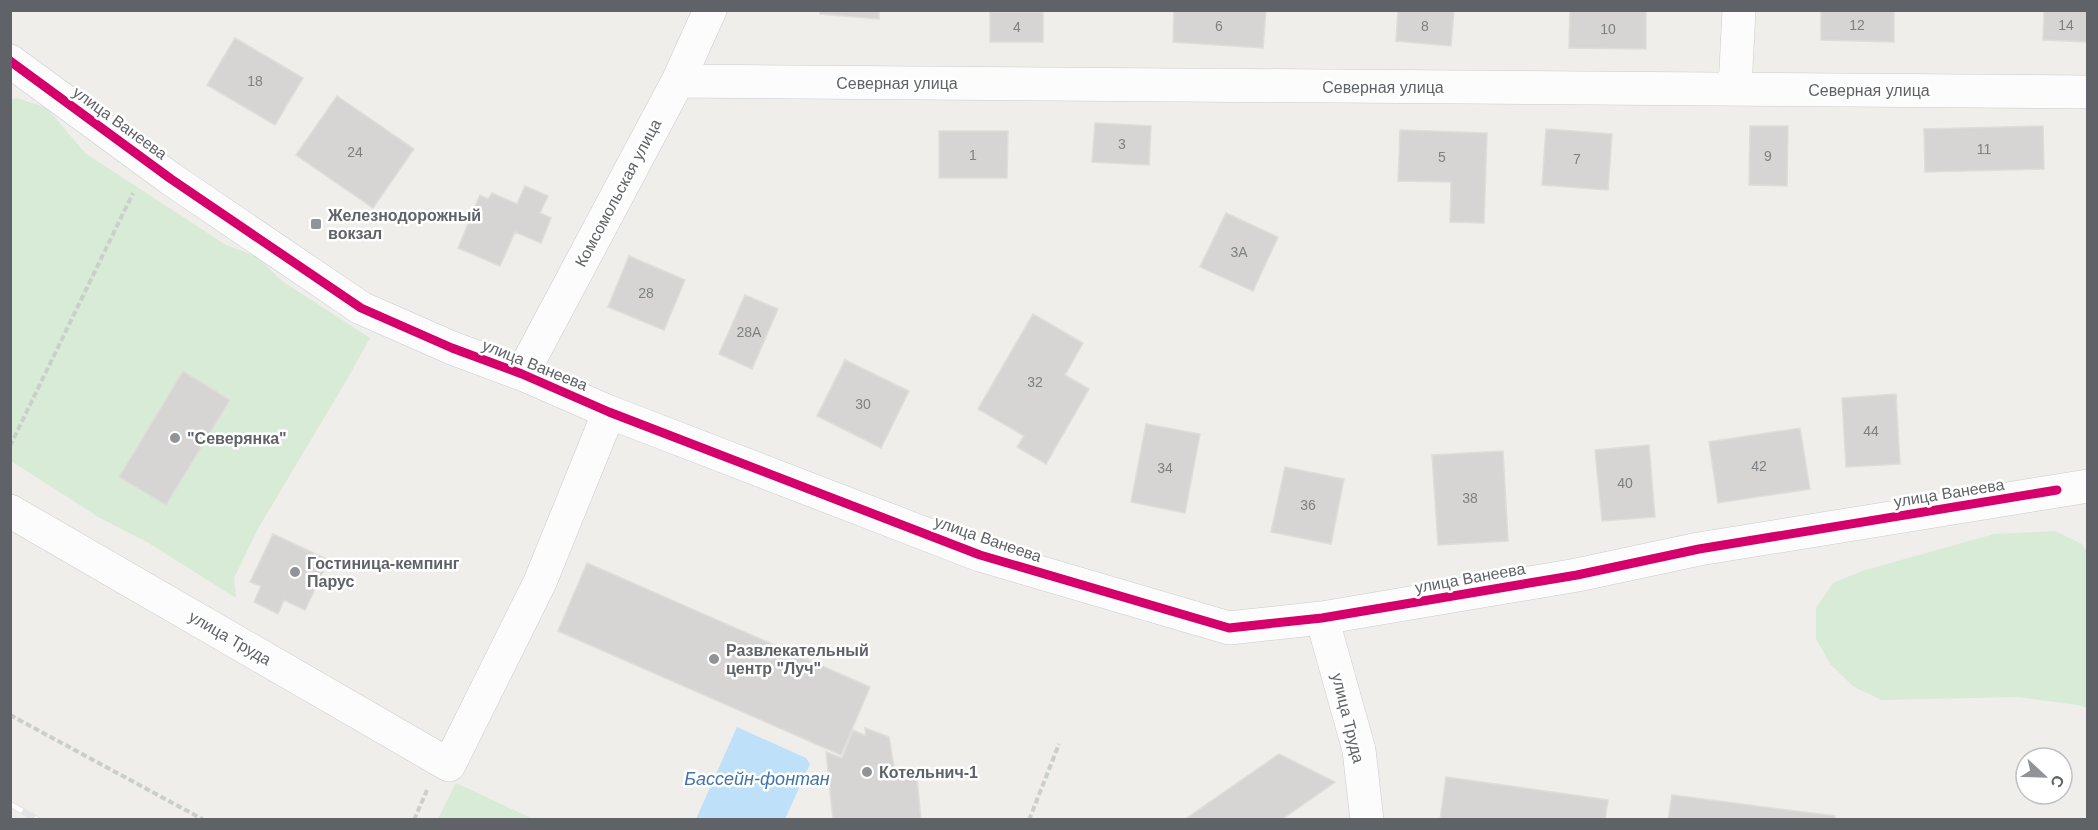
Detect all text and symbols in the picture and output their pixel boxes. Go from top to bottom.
house number: 12 [1849,17,1865,33]
house number: 14 [2058,17,2074,33]
house number: 6 [1215,18,1223,34]
house number: 8 [1421,18,1429,34]
house number: 4 [1013,19,1021,35]
house number: 10 [1600,21,1616,37]
house number: 18 [247,73,263,89]
street label: Северная улица [836,75,958,92]
street label: Северная улица [1322,79,1444,96]
street label: Северная улица [1808,82,1930,99]
street label: улица Ванеева [70,83,170,163]
street label: Комсомольская улица [572,116,664,270]
house number: 3 [1118,136,1126,152]
house number: 11 [1977,141,1991,157]
house number: 24 [347,144,363,160]
house number: 1 [969,147,977,163]
house number: 9 [1764,148,1772,164]
house number: 5 [1438,149,1446,165]
house number: 7 [1573,151,1581,167]
place label: Железнодорожный вокзал [327,207,481,242]
marker: Железнодорожный вокзал [309,217,323,231]
house number: 3А [1230,244,1248,260]
house number: 28 [638,285,654,301]
house number: 28А [737,324,762,340]
street label: улица Ванеева [480,336,590,394]
house number: 32 [1027,374,1043,390]
house number: 30 [855,396,871,412]
house number: 44 [1863,423,1879,439]
place label: "Северянка" [187,430,287,447]
marker: "Северянка" [168,431,182,445]
house number: 42 [1751,458,1767,474]
house number: 34 [1157,460,1173,476]
house number: 40 [1617,475,1633,491]
street label: улица Ванеева [1892,476,2006,510]
house number: 38 [1462,490,1478,506]
house number: 36 [1300,497,1316,513]
street label: улица Ванеева [932,513,1044,565]
place label: Гостиница-кемпинг Парус [307,555,460,590]
street label: улица Ванеева [1413,560,1527,596]
marker: Гостиница-кемпинг Парус [288,565,302,579]
street label: улица Труда [186,608,274,668]
place label: Развлекательный центр "Луч" [726,642,869,677]
marker: Развлекательный центр "Луч" [707,652,721,666]
street label: улица Труда [1329,671,1367,765]
north arrow [2014,746,2074,806]
place label: Котельнич-1 [879,764,978,781]
marker: Котельнич-1 [860,765,874,779]
water label: Бассейн-фонтан [684,769,830,789]
text: С [2047,773,2067,790]

